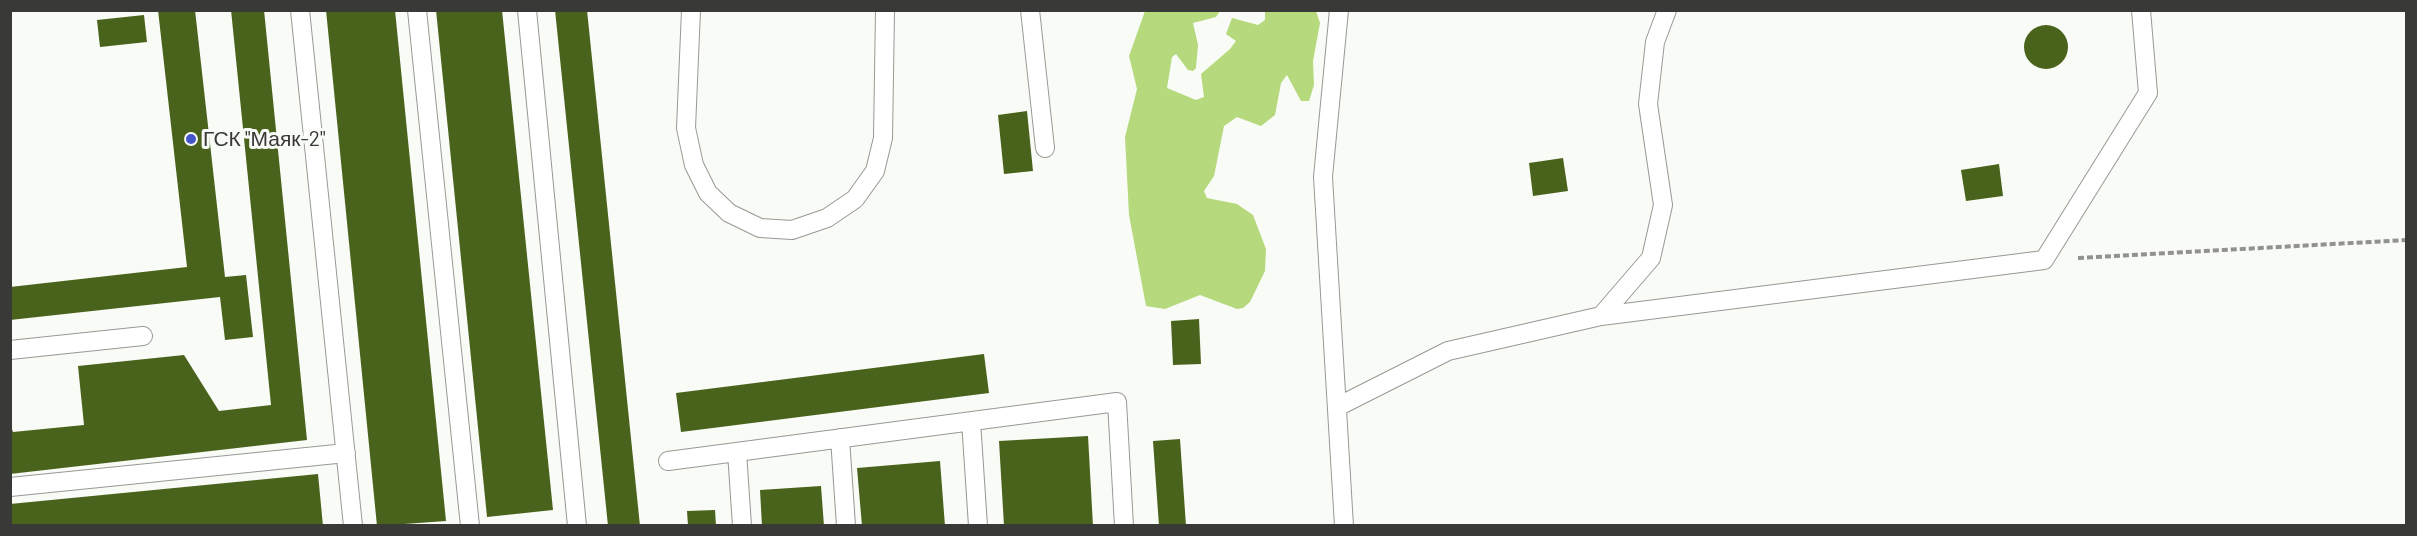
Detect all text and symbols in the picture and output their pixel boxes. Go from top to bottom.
place label: ГСК "Маяк-2" [203,126,326,152]
marker: ГСК "Маяк-2" [184,132,198,146]

